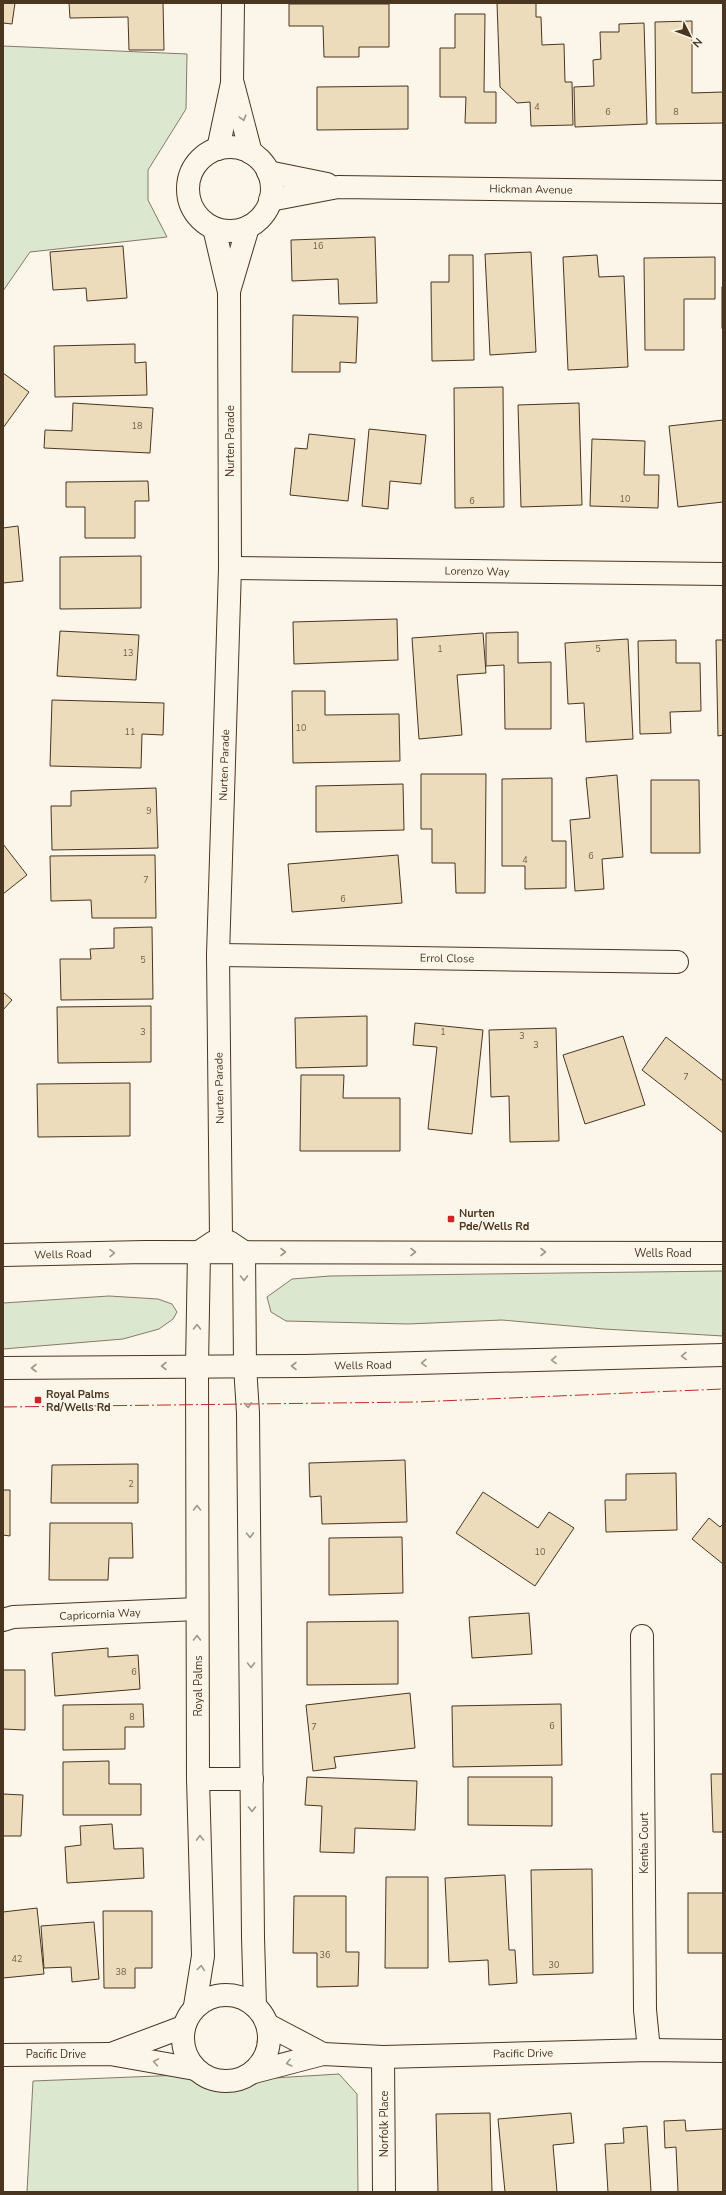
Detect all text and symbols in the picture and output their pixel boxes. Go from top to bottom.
north arrow [670,16,710,56]
text: N [689,34,705,50]
house number: 4 [534,101,540,113]
house number: 6 [605,106,611,118]
house number: 8 [673,106,679,118]
one-way arrow [238,114,246,121]
street label: Hickman Avenue [489,181,573,198]
house number: 16 [313,240,323,252]
street label: Nurten Parade [223,405,238,477]
house number: 18 [132,420,142,432]
house number: 10 [620,493,630,505]
house number: 6 [469,495,475,507]
street label: Lorenzo Way [444,563,510,580]
house number: 1 [437,643,443,655]
house number: 5 [595,643,601,655]
house number: 13 [123,647,133,659]
house number: 10 [296,722,306,734]
house number: 11 [125,726,135,738]
street label: Nurten Parade [216,729,233,801]
house number: 9 [146,805,152,817]
house number: 6 [588,850,594,862]
house number: 4 [522,854,528,866]
house number: 7 [143,874,149,886]
house number: 6 [340,893,346,905]
street label: Errol Close [420,951,474,966]
house number: 5 [140,954,146,966]
house number: 3 [140,1026,146,1038]
house number: 1 [440,1026,446,1038]
house number: 3 [519,1030,525,1042]
house number: 3 [533,1039,539,1051]
street label: Nurten Parade [211,1052,228,1124]
house number: 7 [683,1071,689,1083]
place label: Nurten Pde/Wells Rd [459,1206,529,1234]
marker: Nurten Pde/Wells Rd [446,1214,456,1224]
street label: Wells Road [34,1246,92,1263]
street label: Wells Road [634,1246,692,1261]
one-way arrow [109,1248,115,1257]
one-way arrow [280,1248,286,1256]
one-way arrow [410,1248,416,1256]
one-way arrow [540,1248,546,1256]
one-way arrow [240,1275,248,1281]
one-way arrow [193,1324,202,1330]
one-way arrow [681,1352,687,1360]
one-way arrow [551,1356,557,1364]
street label: Wells Road [334,1357,392,1374]
one-way arrow [421,1359,427,1368]
one-way arrow [161,1362,167,1370]
one-way arrow [291,1362,297,1370]
one-way arrow [31,1364,37,1372]
place label: Royal Palms Rd/Wells Rd [46,1387,111,1415]
marker: Royal Palms Rd/Wells Rd [33,1395,43,1405]
one-way arrow [244,1402,252,1408]
house number: 2 [128,1478,134,1490]
one-way arrow [193,1505,201,1511]
one-way arrow [245,1532,254,1538]
house number: 10 [535,1546,545,1558]
street label: Capricornia Way [59,1605,141,1624]
one-way arrow [193,1635,201,1641]
street label: Royal Palms [191,1655,206,1717]
one-way arrow [247,1662,255,1668]
house number: 6 [131,1666,137,1678]
house number: 8 [129,1711,135,1723]
house number: 6 [549,1720,555,1732]
house number: 7 [311,1721,317,1733]
one-way arrow [248,1806,256,1812]
street label: Kentia Court [637,1812,652,1874]
one-way arrow [196,1835,204,1841]
house number: 36 [320,1949,330,1961]
house number: 42 [12,1953,22,1965]
house number: 30 [549,1959,559,1971]
one-way arrow [196,1965,205,1971]
house number: 38 [116,1966,126,1978]
street label: Pacific Drive [493,2045,553,2062]
street label: Pacific Drive [26,2047,86,2062]
one-way arrow [153,2058,159,2067]
one-way arrow [285,2058,292,2066]
street label: Norfolk Place [377,2091,392,2157]

